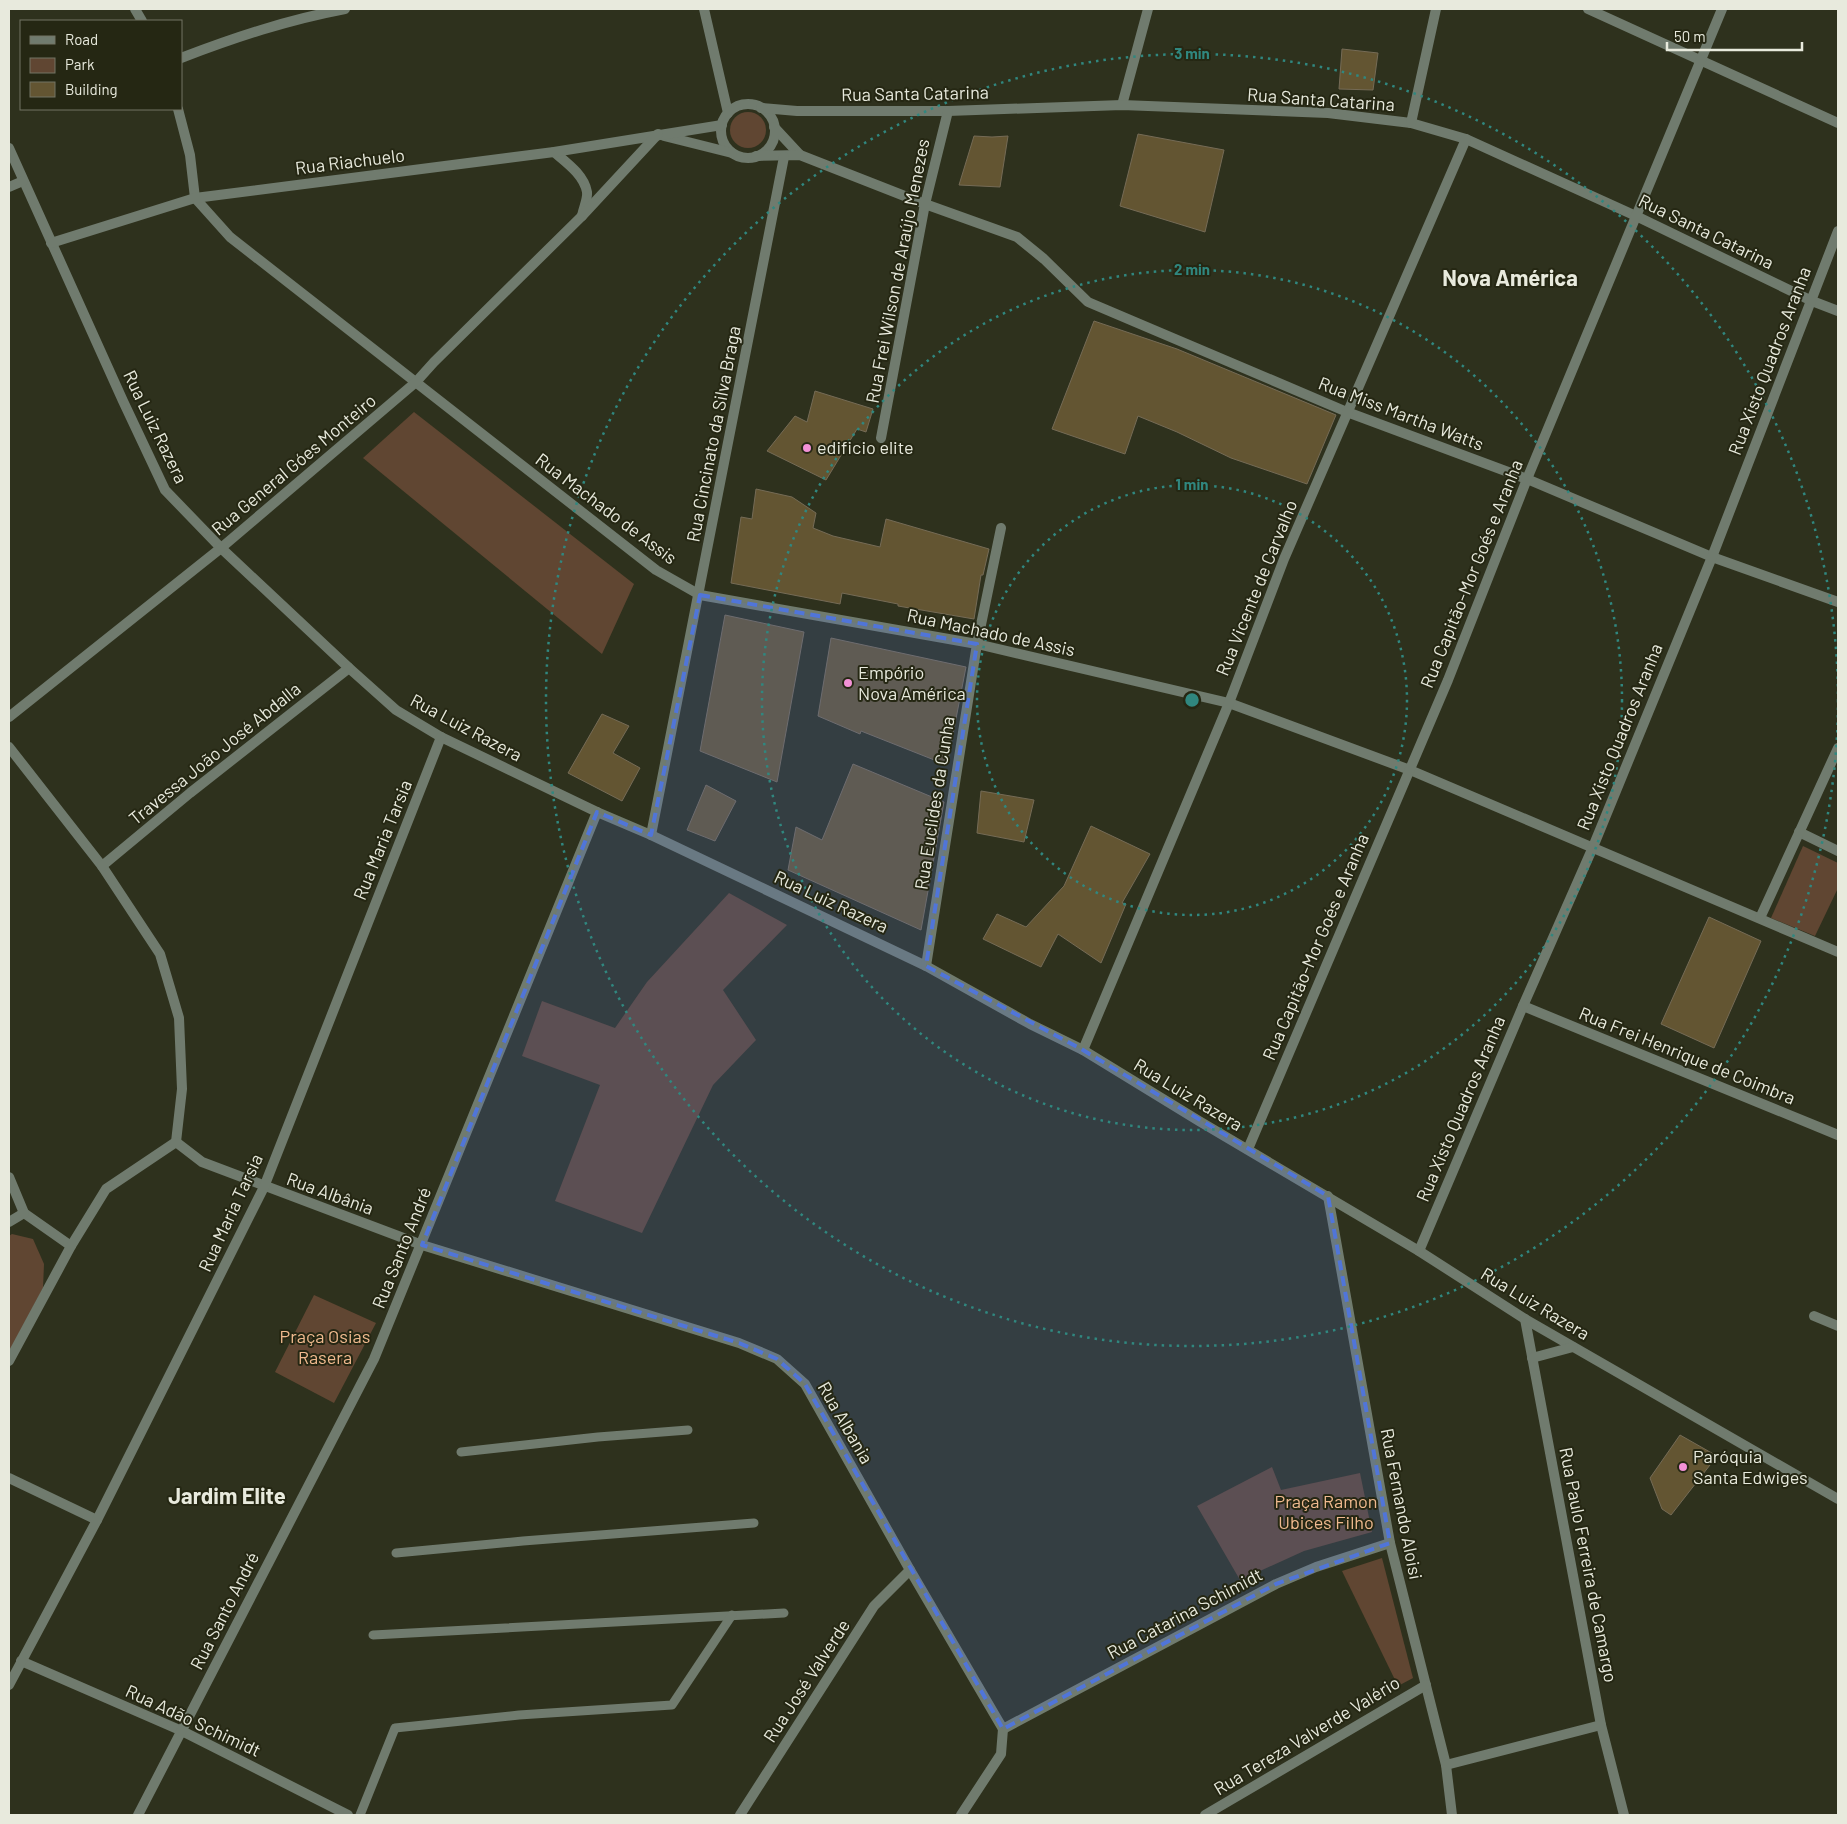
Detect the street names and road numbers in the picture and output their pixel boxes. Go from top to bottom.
street label: Rua Santa Catarina [841,81,989,105]
street label: Rua Santa Catarina [1247,83,1396,115]
street label: Rua Frei Wilson de Araújo Menezes [861,137,933,405]
street label: Rua Riachuelo [294,143,406,179]
street label: Rua Santa Catarina [1635,189,1778,273]
street label: Rua Xisto Quadros Aranha [1723,263,1815,458]
street label: Rua Cincinato da Silva Braga [681,324,745,544]
street label: Rua Luiz Razera [119,366,193,487]
street label: Rua Miss Martha Watts [1316,371,1487,455]
street label: Rua General Góes Monteiro [207,389,380,540]
street label: Rua Machado de Assis [532,448,682,569]
street label: Rua Capitão-Mor Goés e Aranha [1415,456,1527,691]
street label: Rua Vicente de Carvalho [1211,496,1301,679]
street label: Rua Machado de Assis [905,603,1077,661]
street label: Rua Xisto Quadros Aranha [1571,640,1667,833]
street label: Travessa João José Abdalla [124,677,305,829]
street label: Rua Luiz Razera [407,689,526,766]
street label: Rua Euclides da Cunha [909,714,959,891]
street label: Rua Maria Tarsia [348,776,416,903]
street label: Rua Capitão-Mor Goés e Aranha [1257,830,1373,1063]
street label: Rua Luiz Razera [771,865,892,937]
street label: Rua Frei Henrique de Coimbra [1576,1002,1799,1109]
street label: Rua Xisto Quadros Aranha [1411,1012,1509,1205]
street label: Rua Luiz Razera [1130,1053,1247,1135]
street label: Rua Maria Tarsia [193,1150,267,1275]
street label: Rua Albânia [284,1167,377,1219]
street label: Rua Santo André [367,1184,435,1312]
street label: Rua Luiz Razera [1477,1262,1594,1344]
street label: Rua Albania [814,1378,878,1467]
street label: Rua Fernando Aloisi [1377,1426,1427,1581]
street label: Rua Paulo Ferreira de Camargo [1555,1445,1623,1684]
street label: Rua Santo André [185,1548,263,1673]
street label: Rua Catarina Schimidt [1103,1563,1266,1663]
street label: Rua José Valverde [758,1615,854,1746]
street label: Rua Tereza Valverde Valério [1210,1671,1403,1799]
street label: Rua Adão Schimidt [122,1679,264,1761]

